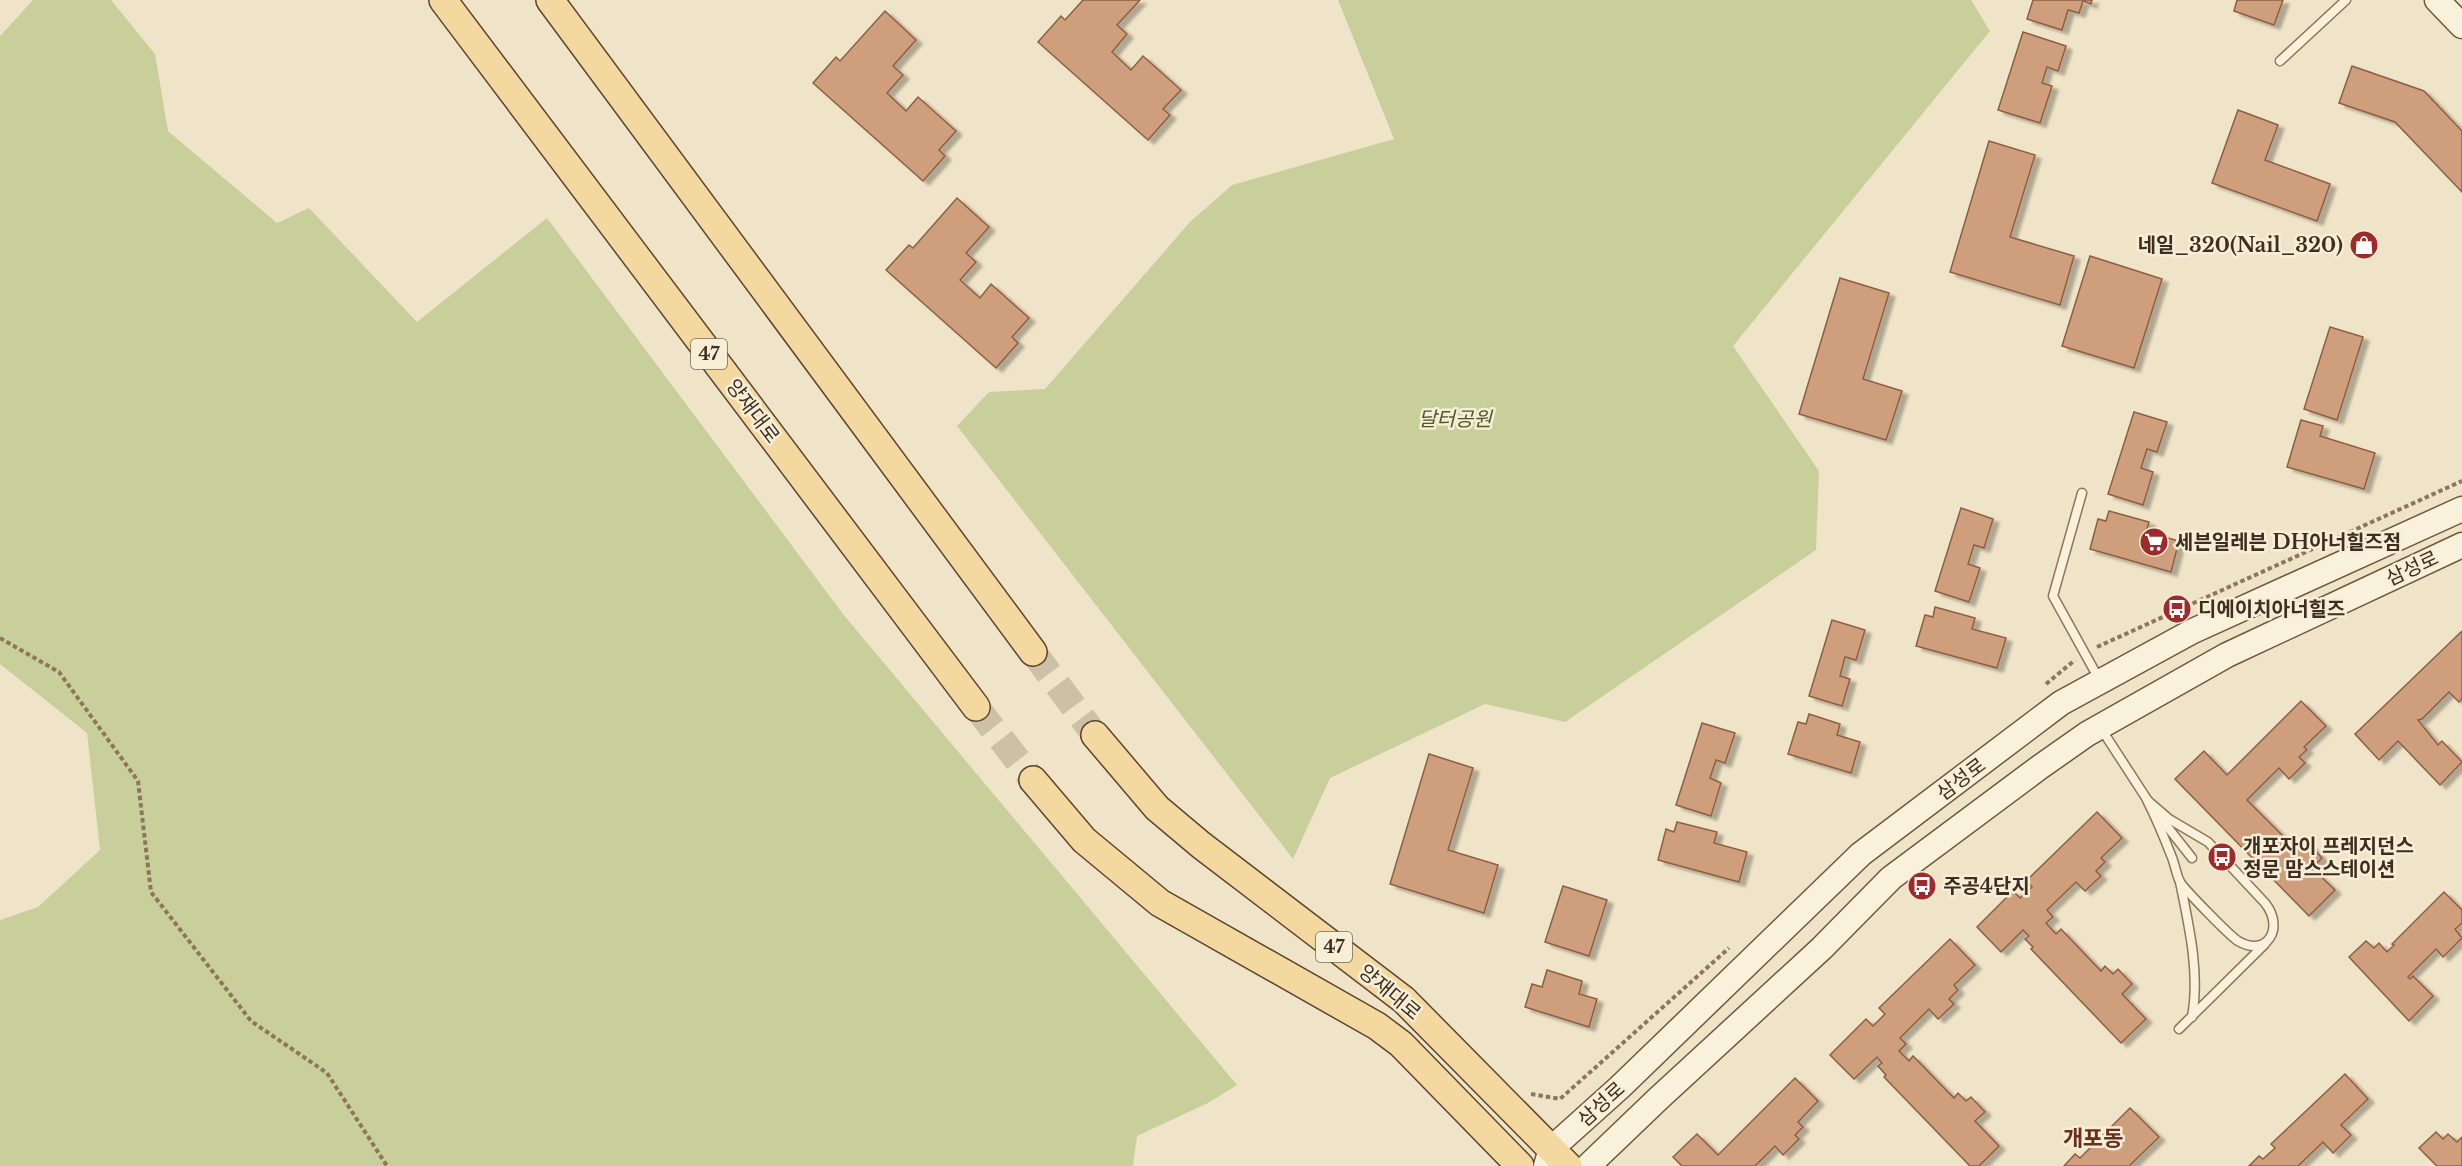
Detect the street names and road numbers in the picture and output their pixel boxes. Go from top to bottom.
road number: 47 [691,339,727,369]
street label: 양재대로 [721,374,785,448]
street label: 삼성로 [2382,545,2442,591]
street label: 삼성로 [1932,753,1990,805]
road number: 47 [1316,932,1352,962]
street label: 양재대로 [1354,959,1426,1025]
street label: 삼성로 [1572,1077,1630,1131]

